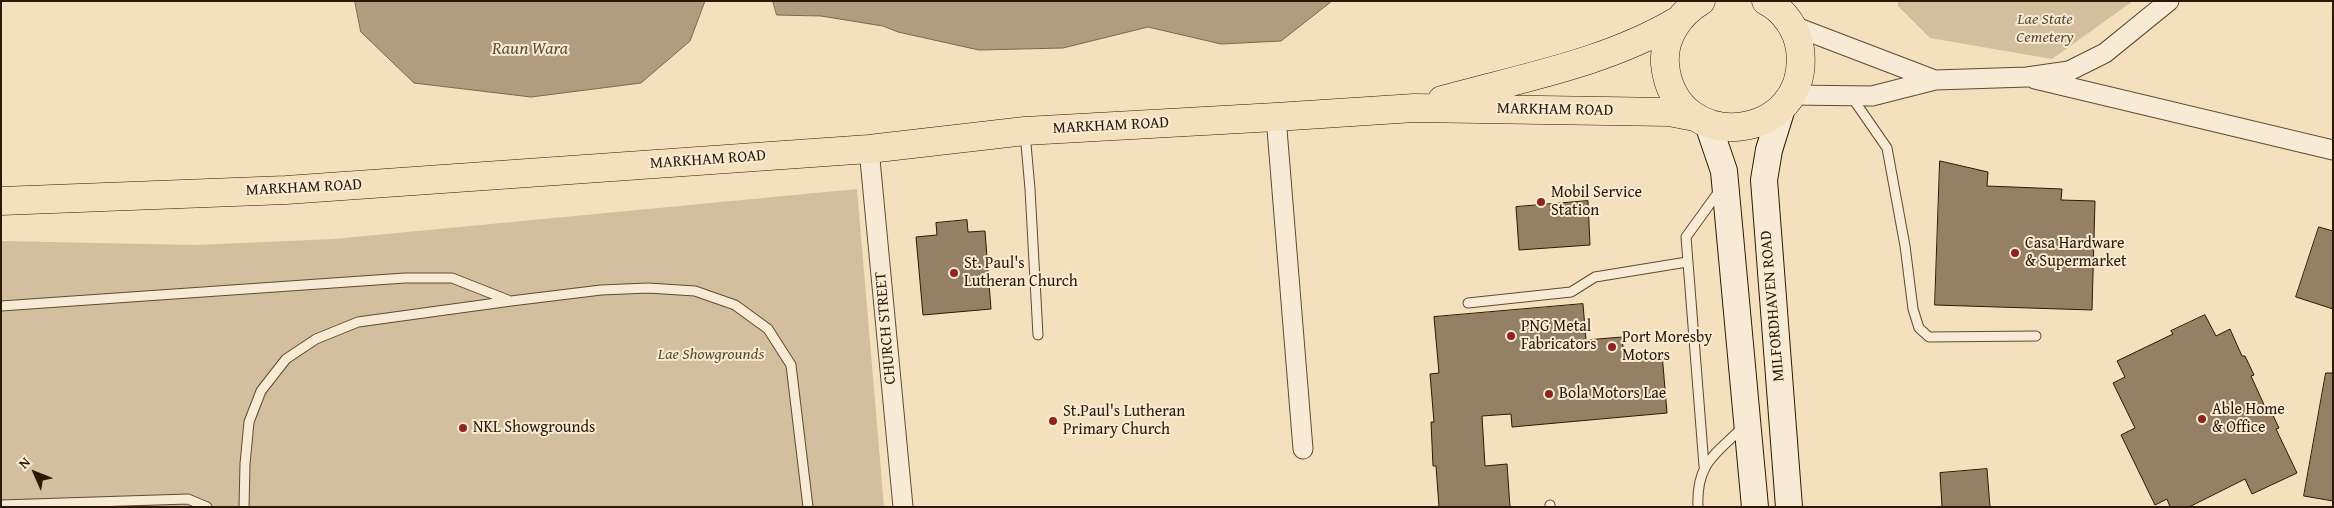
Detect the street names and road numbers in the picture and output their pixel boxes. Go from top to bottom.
street label: MARKHAM ROAD [1497,99,1613,121]
street label: MARKHAM ROAD [1052,113,1170,139]
street label: MARKHAM ROAD [649,146,767,174]
street label: MARKHAM ROAD [245,175,363,201]
street label: MILFORDHAVEN ROAD [1757,230,1789,382]
street label: CHURCH STREET [872,271,900,385]

